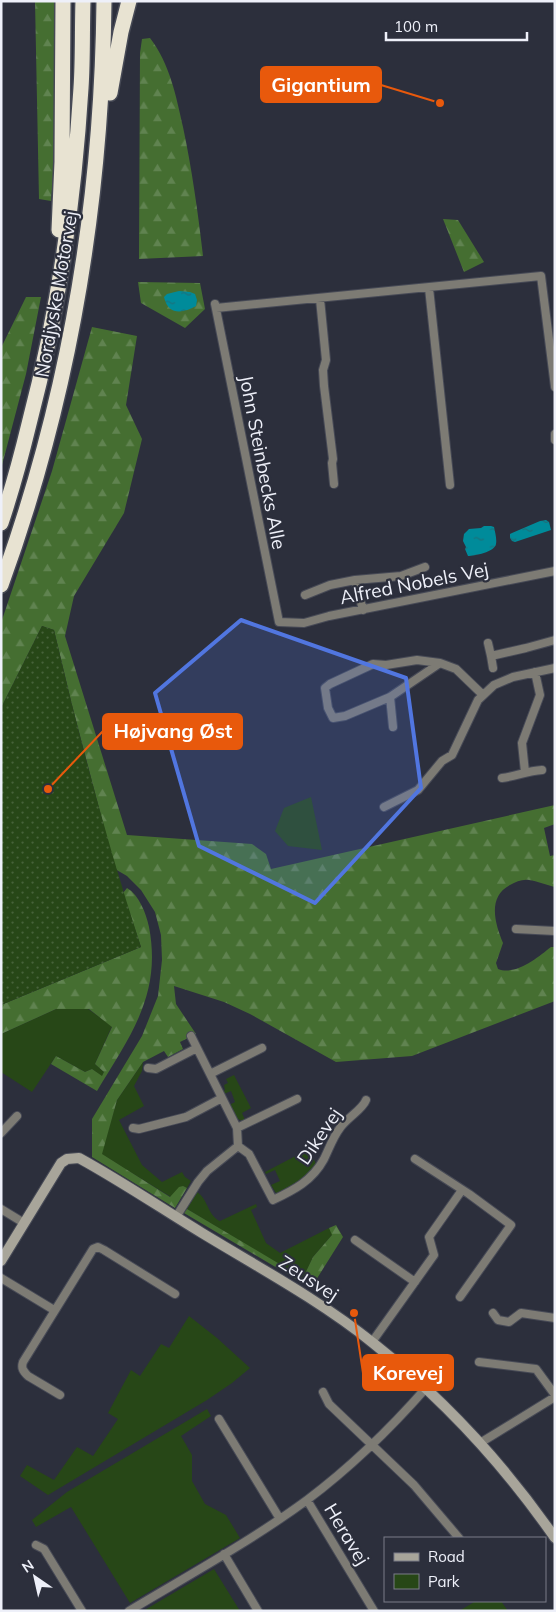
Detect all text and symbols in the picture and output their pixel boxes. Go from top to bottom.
scale bar [386,10,527,42]
text: 100 m [394,17,438,36]
callout: Gigantium [261,67,381,102]
text: Gigantium [271,72,371,97]
street label: Nordjyske Motorvej [30,209,82,379]
street label: John Steinbecks Alle [234,373,292,551]
street label: Alfred Nobels Vej [338,557,490,609]
callout: Højvang Øst [103,714,242,749]
text: Højvang Øst [114,718,233,743]
street label: Dikevej [291,1103,347,1169]
street label: Zeusvej [275,1250,343,1306]
callout: Korevej [363,1355,453,1390]
text: Korevej [373,1360,443,1385]
street label: Heravej [319,1499,375,1569]
legend [384,1537,546,1602]
text: Road [428,1547,465,1566]
north arrow [10,1552,60,1602]
text: N [18,1556,37,1577]
text: Park [428,1572,460,1591]

